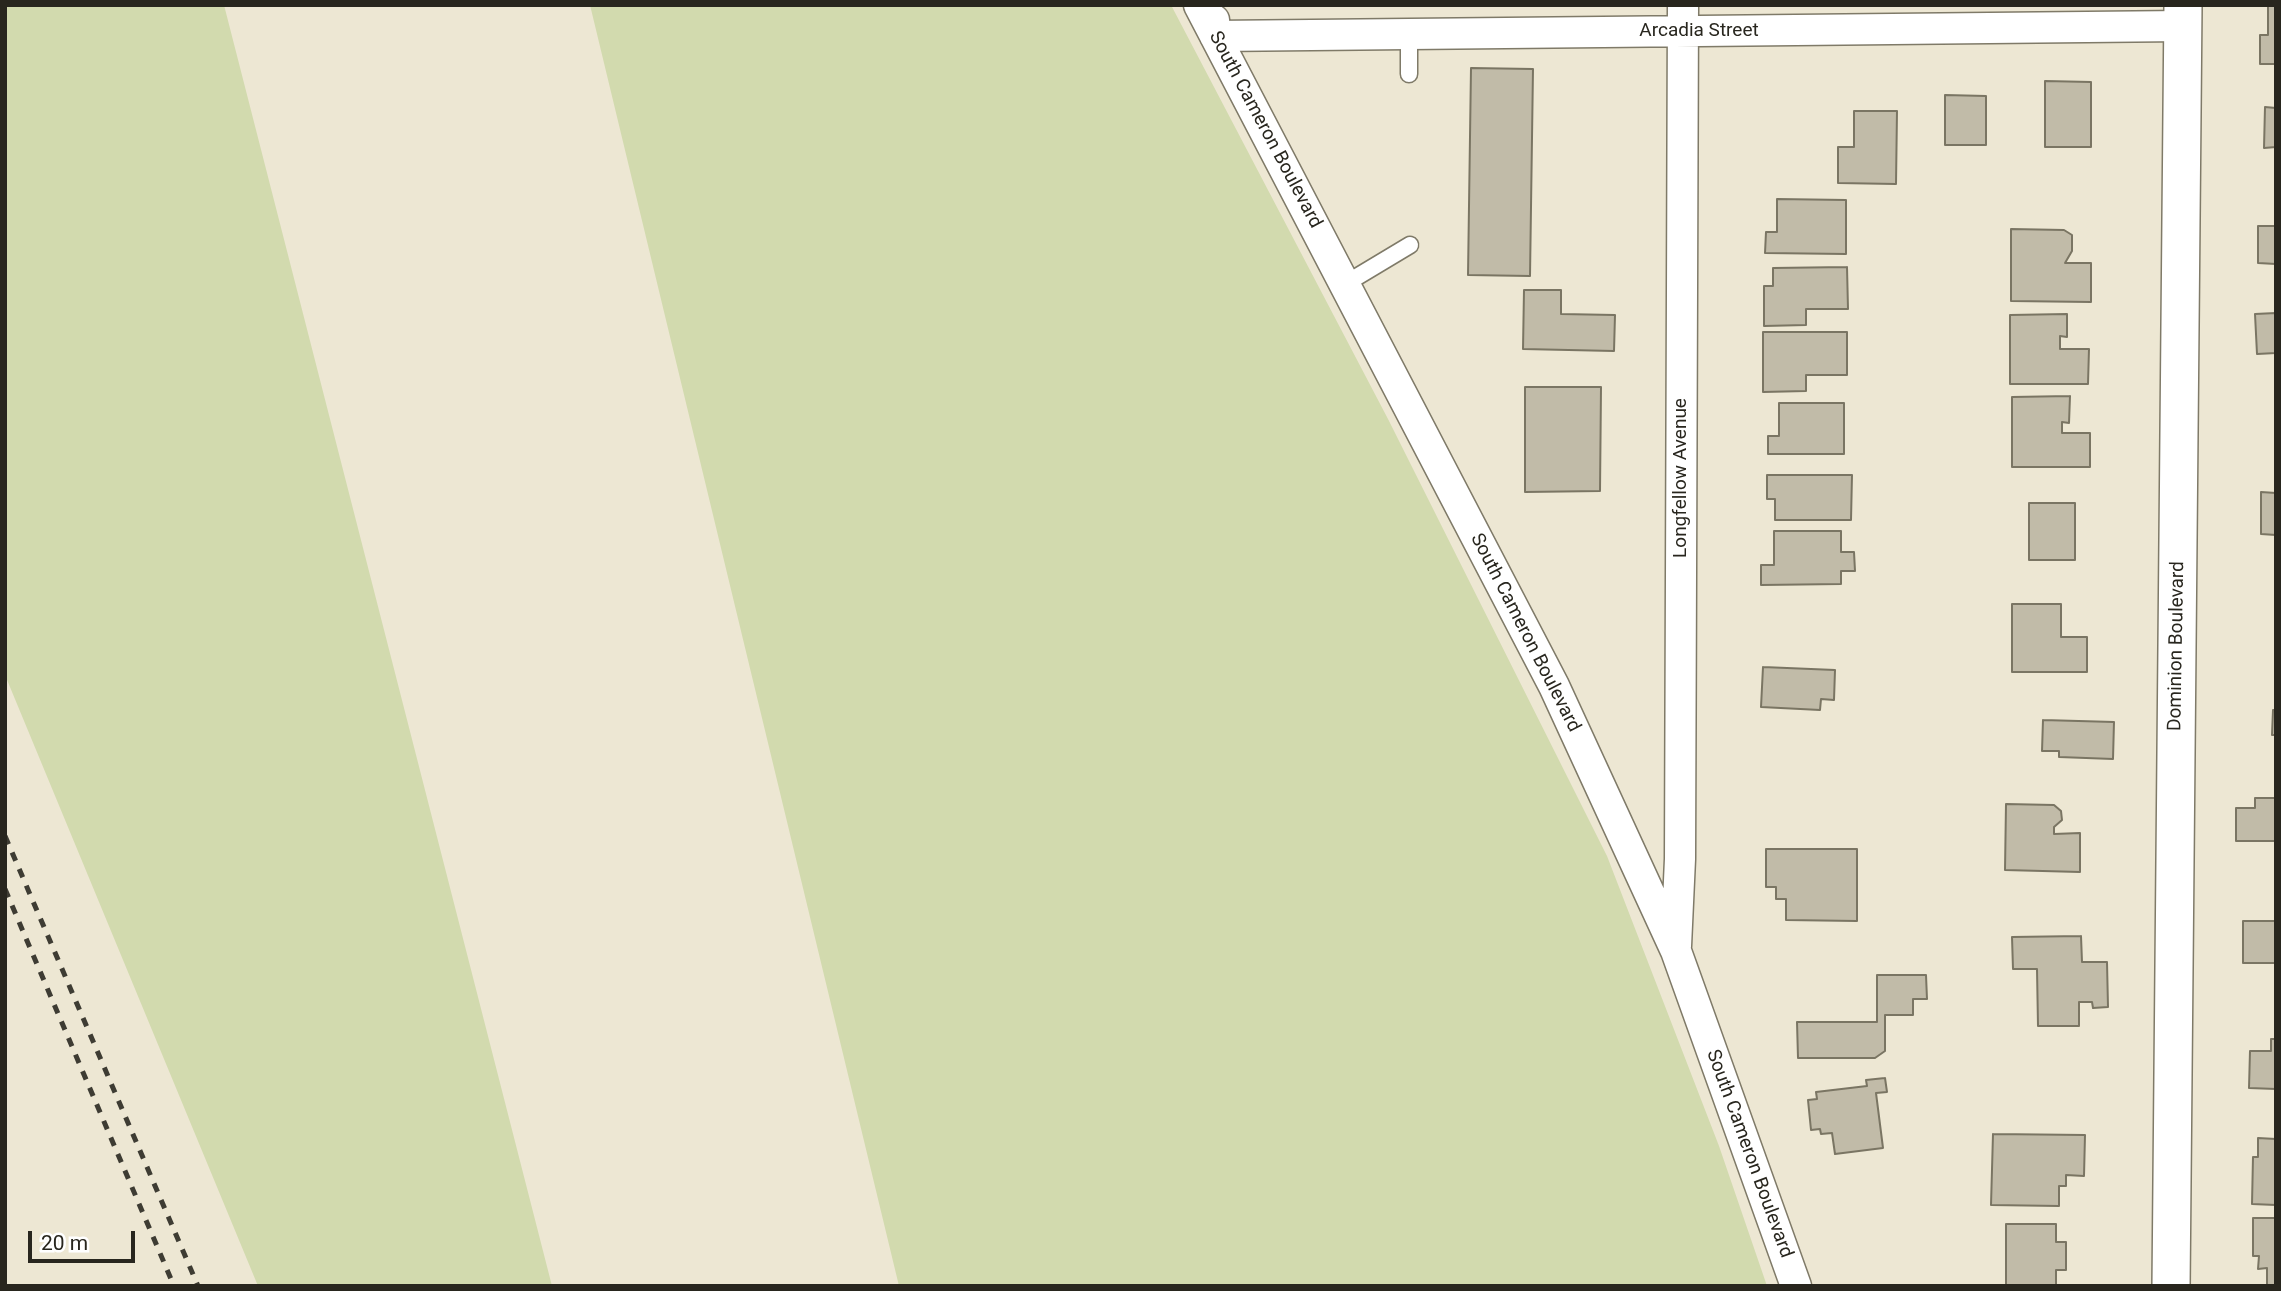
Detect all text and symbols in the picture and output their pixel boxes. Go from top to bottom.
street label: Arcadia Street [1639,20,1759,42]
street label: South Cameron Boulevard [1203,28,1327,232]
street label: Longfellow Avenue [1670,398,1692,558]
street label: South Cameron Boulevard [1465,530,1585,736]
street label: Dominion Boulevard [2164,561,2190,731]
street label: South Cameron Boulevard [1701,1047,1797,1261]
scale bar [32,1218,138,1262]
text: 20 m [41,1231,88,1255]

